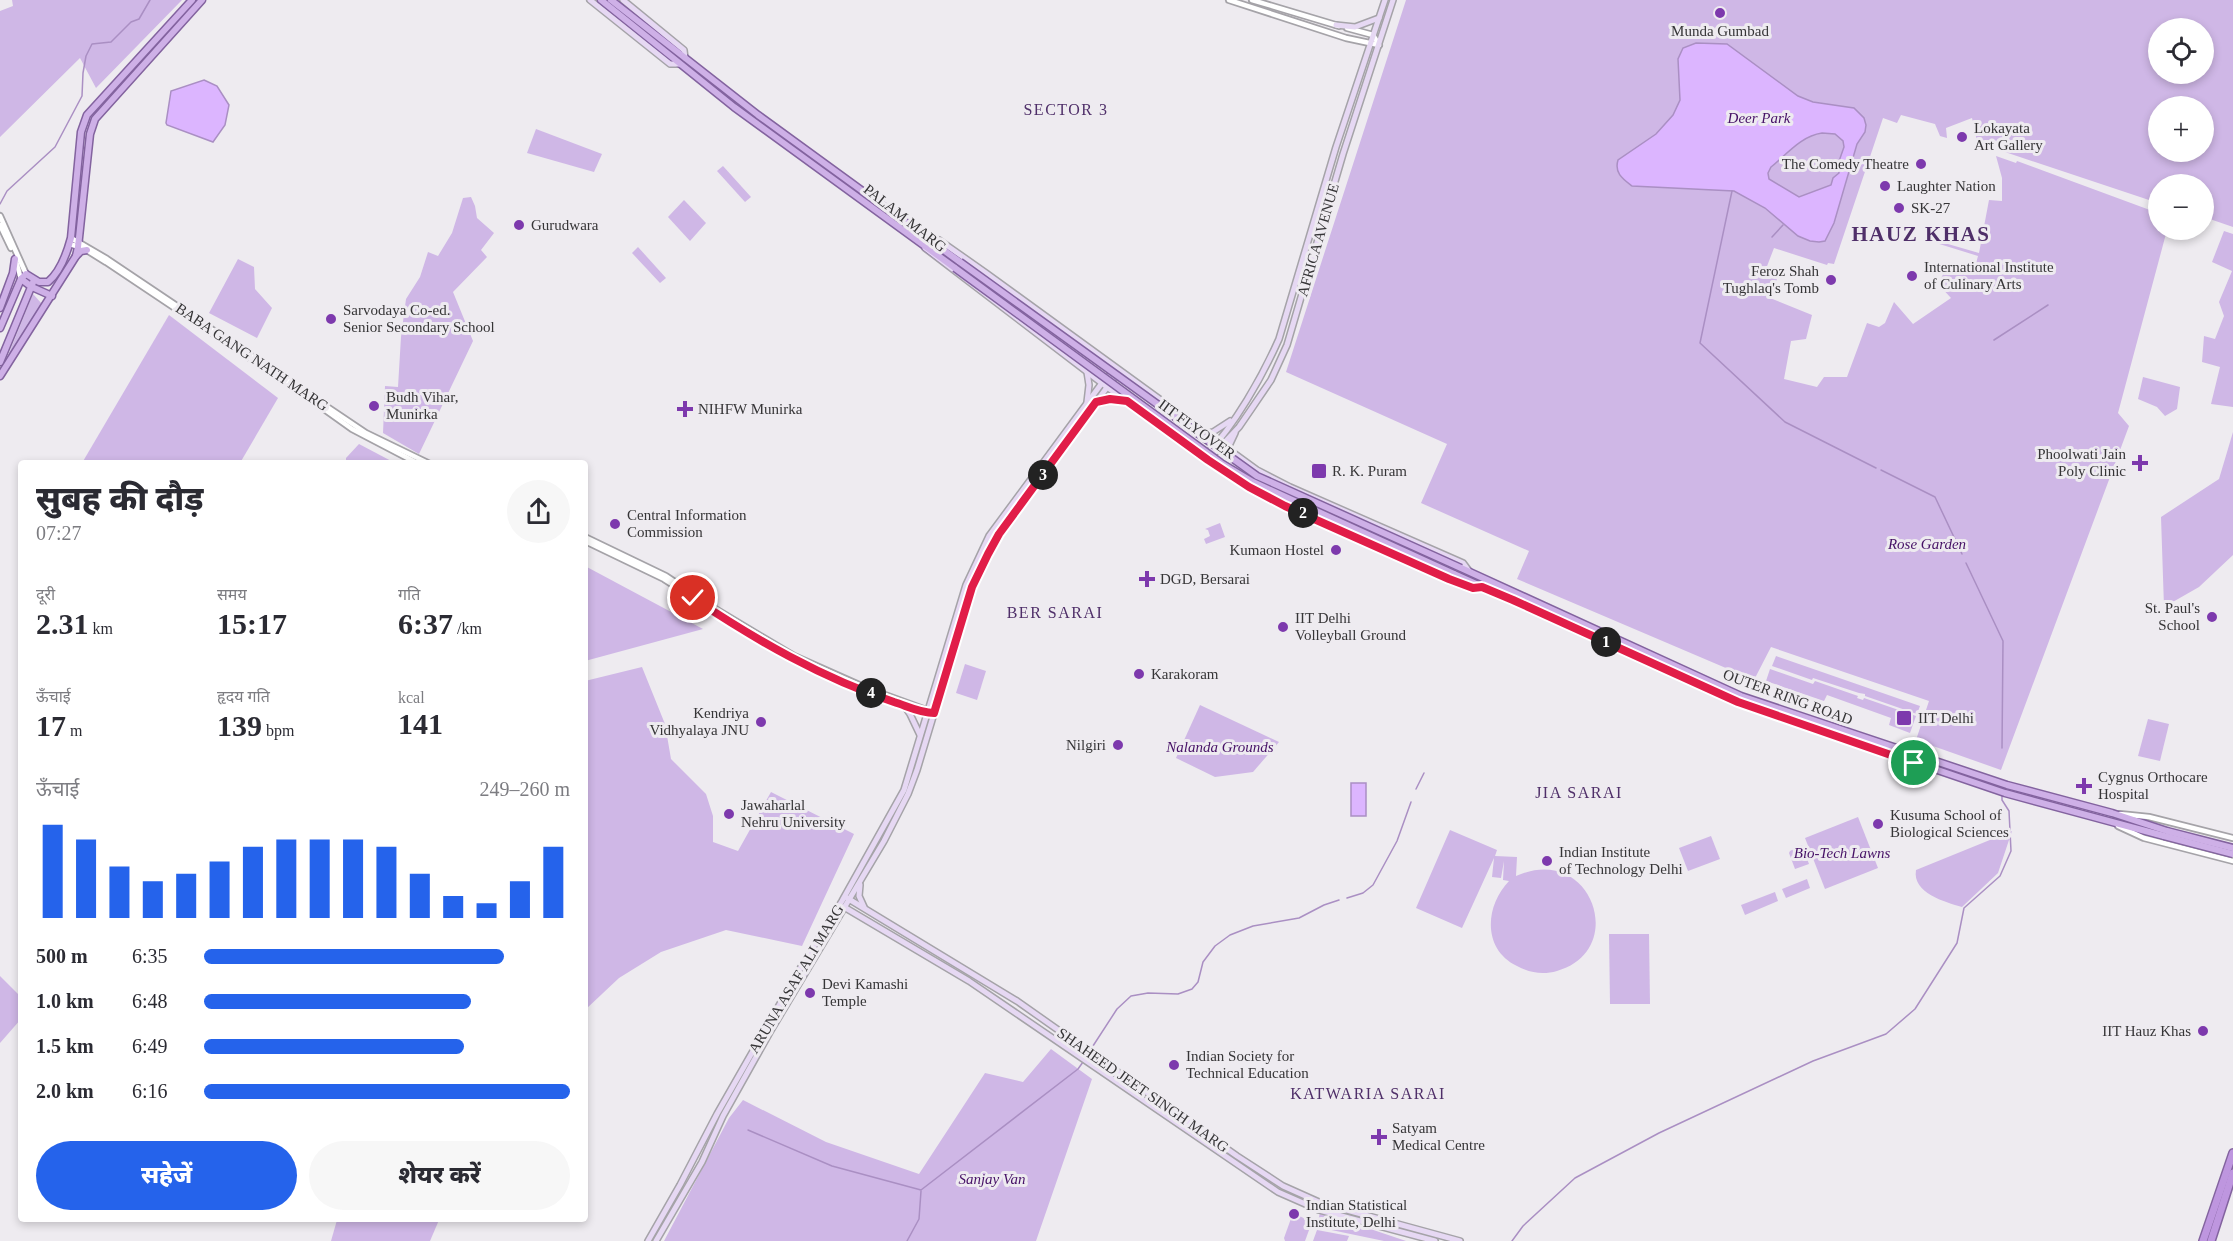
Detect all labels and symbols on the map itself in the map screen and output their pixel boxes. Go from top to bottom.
marker: Munda Gumbad [1713,6,1727,20]
place label: Munda Gumbad [1671,23,1769,39]
district label: SECTOR 3 [1023,101,1109,118]
park label: Deer Park [1727,110,1791,126]
place label: Lokayata Art Gallery [1974,120,2043,153]
marker: Lokayata Art Gallery [1955,130,1969,144]
place label: The Comedy Theatre [1782,156,1909,172]
marker: The Comedy Theatre [1914,157,1928,171]
place label: Laughter Nation [1897,178,1996,194]
marker: Laughter Nation [1878,179,1892,193]
street label: PALAM MARG [861,181,949,255]
street label: AFRICA AVENUE [1294,182,1342,298]
place label: SK-27 [1911,200,1951,216]
marker: SK-27 [1892,201,1906,215]
place label: Gurudwara [531,217,599,233]
marker: Gurudwara [512,218,526,232]
district label: HAUZ KHAS [1852,222,1990,246]
place label: International Institute of Culinary Arts [1924,259,2054,292]
place label: Feroz Shah Tughlaq's Tomb [1723,263,1819,296]
marker: International Institute of Culinary Arts [1905,269,1919,283]
marker: Feroz Shah Tughlaq's Tomb [1824,273,1838,287]
street label: BABA GANG NATH MARG [173,300,331,414]
place label: Sarvodaya Co-ed. Senior Secondary School [343,302,495,335]
marker: Sarvodaya Co-ed. Senior Secondary School [324,312,338,326]
place label: Budh Vihar, Munirka [386,389,458,422]
street label: IIT FLYOVER [1156,396,1238,462]
marker: Budh Vihar, Munirka [367,399,381,413]
marker: NIHFW Munirka [676,400,694,418]
place label: NIHFW Munirka [698,401,803,417]
place label: Phoolwati Jain Poly Clinic [2037,446,2126,479]
marker: Phoolwati Jain Poly Clinic [2131,454,2149,472]
pin: 3 [1028,460,1058,490]
marker: R. K. Puram [1310,462,1328,480]
place label: R. K. Puram [1332,463,1407,479]
pin: 2 [1288,498,1318,528]
place label: Central Information Commission [627,507,747,540]
marker: Central Information Commission [608,517,622,531]
park label: Rose Garden [1887,536,1966,552]
place label: Kumaon Hostel [1229,542,1324,558]
marker: Kumaon Hostel [1329,543,1343,557]
marker: DGD, Bersarai [1138,570,1156,588]
place label: DGD, Bersarai [1160,571,1250,587]
pin [667,572,718,623]
place label: St. Paul's School [2145,600,2200,633]
district label: BER SARAI [1007,604,1103,621]
place label: IIT Delhi Volleyball Ground [1295,610,1406,643]
marker: St. Paul's School [2205,610,2219,624]
marker: IIT Delhi Volleyball Ground [1276,620,1290,634]
pin: 1 [1591,627,1621,657]
place label: Karakoram [1151,666,1219,682]
street label: OUTER RING ROAD [1721,666,1855,728]
marker: Karakoram [1132,667,1146,681]
pin: 4 [856,678,886,708]
place label: Kendriya Vidhyalaya JNU [650,705,749,738]
marker: IIT Delhi [1895,709,1913,727]
place label: IIT Delhi [1918,710,1974,726]
marker: Kendriya Vidhyalaya JNU [754,715,768,729]
place label: Nilgiri [1066,737,1106,753]
pin [1888,737,1939,788]
marker: Nilgiri [1111,738,1125,752]
park label: Nalanda Grounds [1165,739,1274,755]
place label: Cygnus Orthocare Hospital [2098,769,2208,802]
marker: Cygnus Orthocare Hospital [2075,777,2093,795]
district label: JIA SARAI [1535,784,1623,801]
place label: Jawaharlal Nehru University [741,797,846,830]
marker: Jawaharlal Nehru University [722,807,736,821]
place label: Kusuma School of Biological Sciences [1890,807,2009,840]
marker: Kusuma School of Biological Sciences [1871,817,1885,831]
place label: Indian Institute of Technology Delhi [1559,844,1683,877]
park label: Bio-Tech Lawns [1794,845,1890,861]
marker: Indian Institute of Technology Delhi [1540,854,1554,868]
street label: ARUNA ASAF ALI MARG [745,902,847,1056]
place label: Devi Kamashi Temple [822,976,908,1009]
marker: Devi Kamashi Temple [803,986,817,1000]
place label: IIT Hauz Khas [2102,1023,2191,1039]
marker: IIT Hauz Khas [2196,1024,2210,1038]
street label: SHAHEED JEET SINGH MARG [1054,1025,1232,1155]
place label: Indian Society for Technical Education [1186,1048,1309,1081]
marker: Indian Society for Technical Education [1167,1058,1181,1072]
district label: KATWARIA SARAI [1290,1085,1446,1102]
place label: Satyam Medical Centre [1392,1120,1485,1153]
marker: Satyam Medical Centre [1370,1128,1388,1146]
park label: Sanjay Van [958,1171,1026,1187]
place label: Indian Statistical Institute, Delhi [1306,1197,1407,1230]
marker: Indian Statistical Institute, Delhi [1287,1207,1301,1221]

